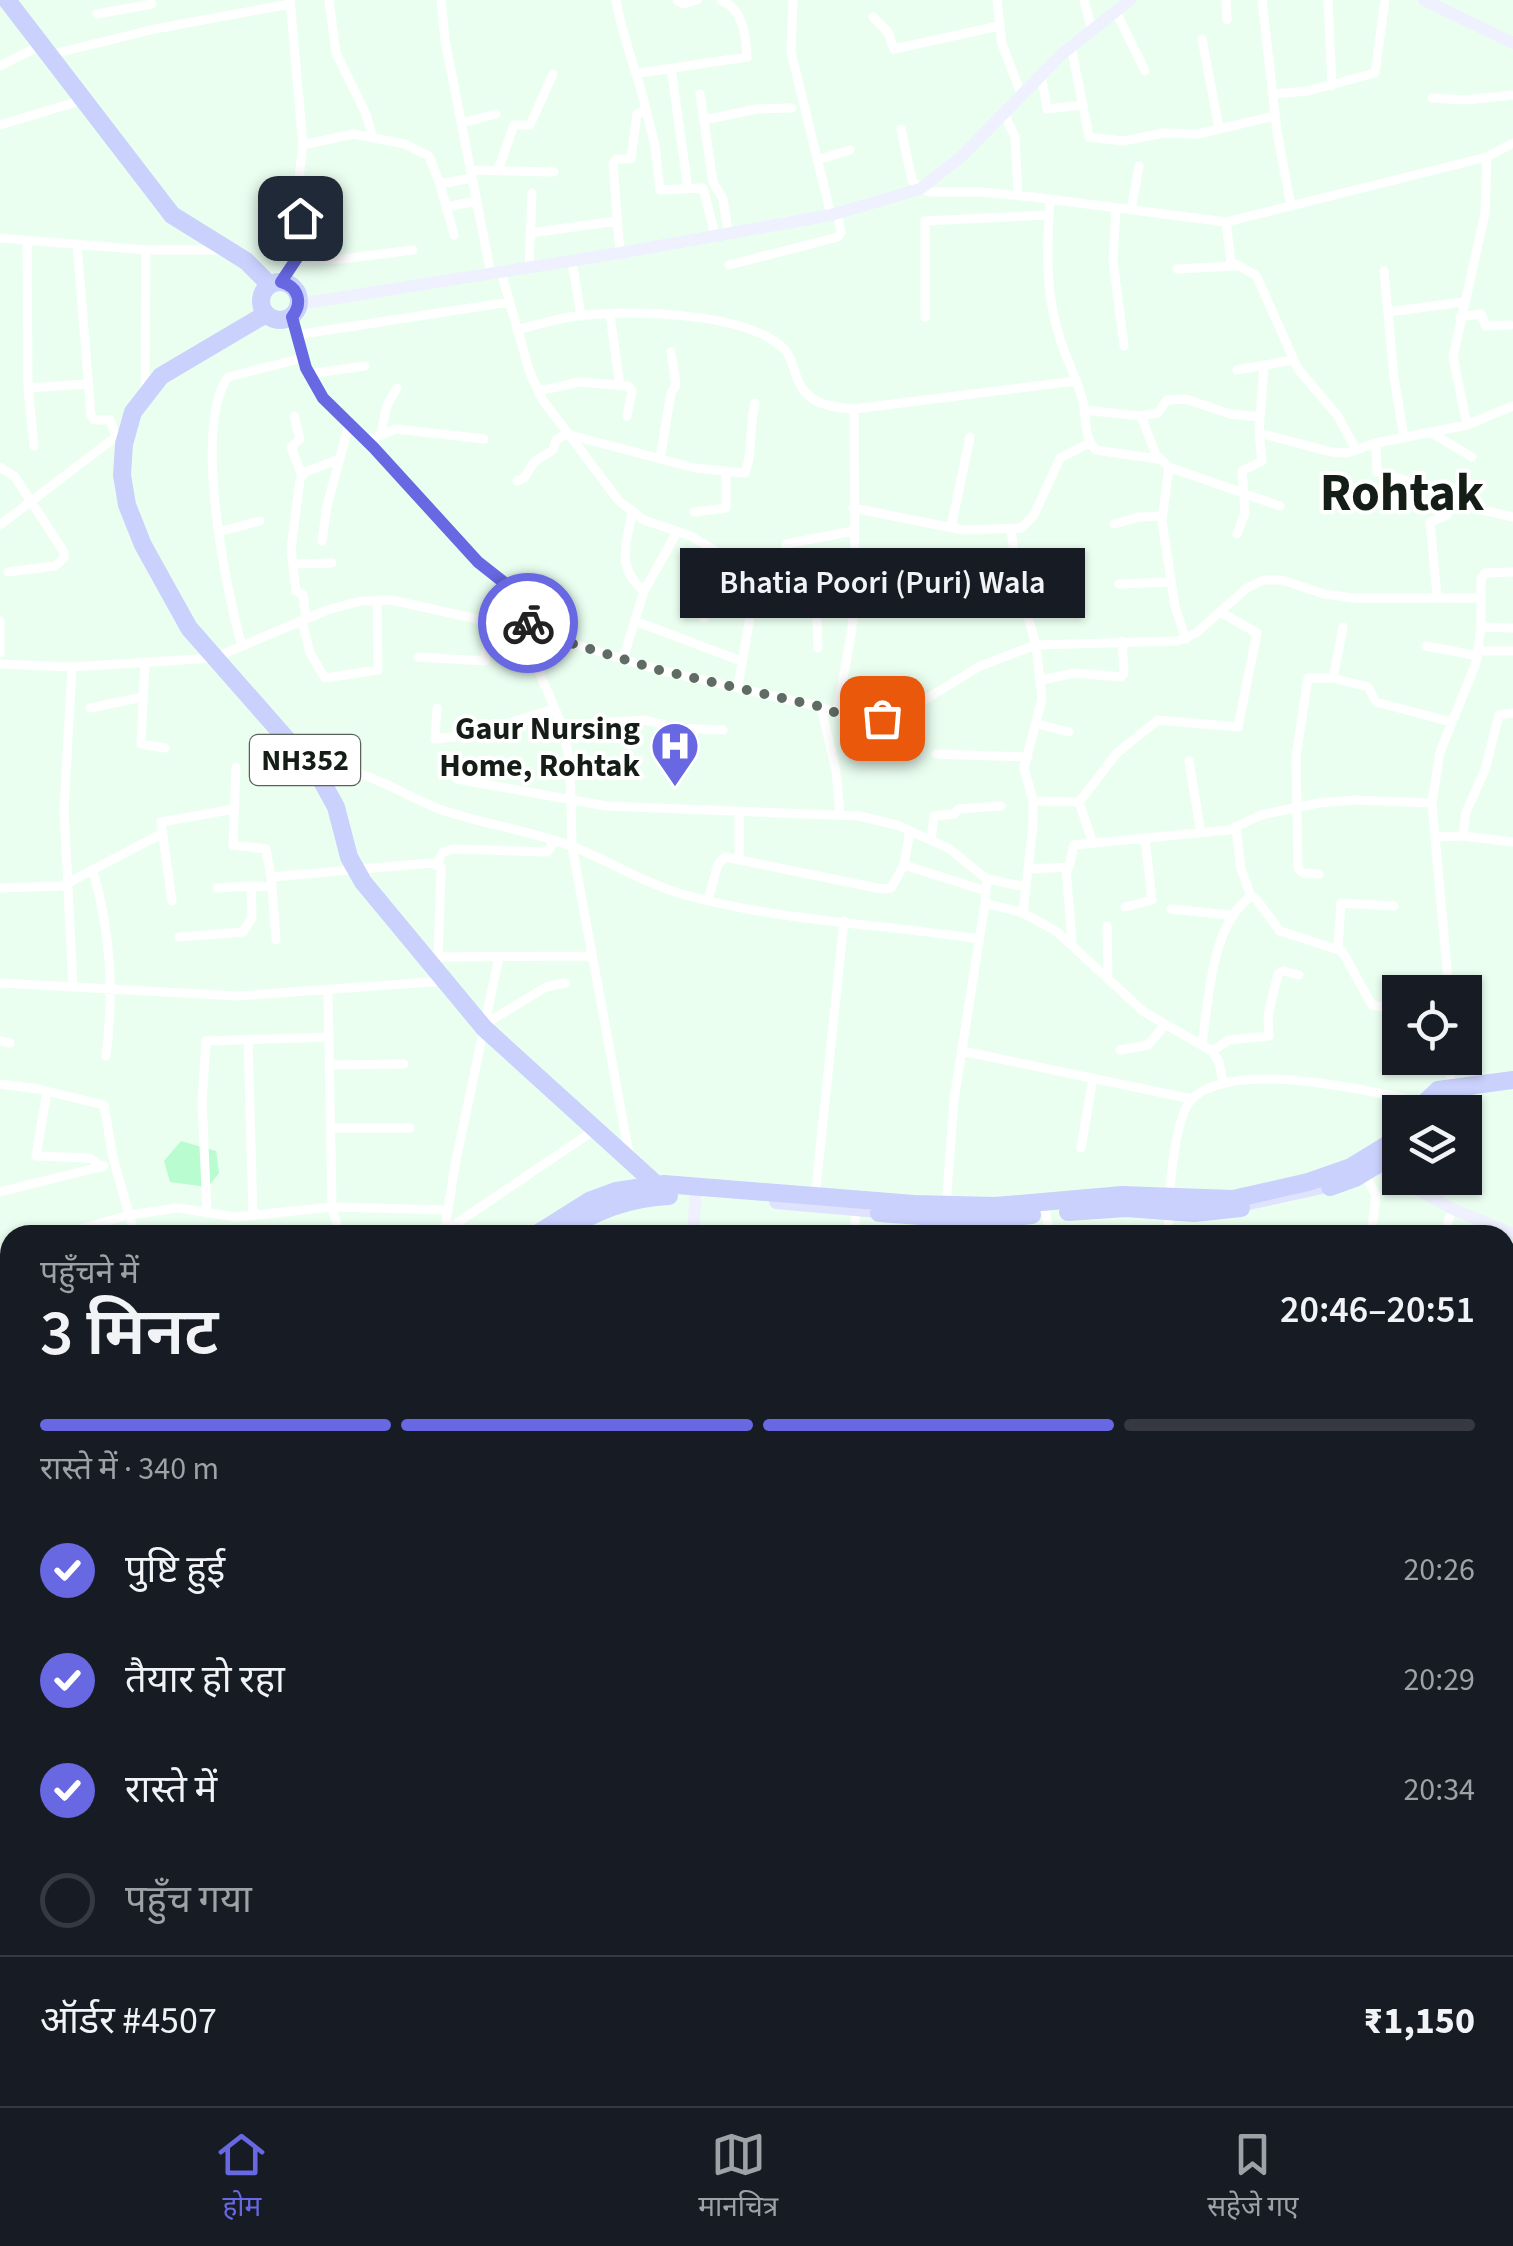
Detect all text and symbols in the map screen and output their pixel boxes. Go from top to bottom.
pin [258,176,343,261]
icon: home [273,191,328,246]
district label: Rohtak [1320,457,1485,531]
callout: Bhatia Poori (Puri) Wala [680,548,1084,618]
text: Bhatia Poori (Puri) Wala [719,560,1046,606]
courier [478,573,578,673]
icon: bike [501,596,556,651]
pin [840,676,925,761]
icon: bag [855,691,910,746]
place label: Gaur Nursing Home, Rohtak [439,706,640,789]
hospital icon: Gaur Nursing Home, Rohtak [649,720,701,788]
road number: NH352 [250,735,360,785]
map controls [1382,975,1482,1195]
button: locate [1382,975,1482,1075]
button: layers [1382,1095,1482,1195]
text: पहुँचने में [40,1250,139,1296]
text: 20:46–20:51 [1280,1283,1475,1337]
text: 3 मिनट [40,1287,218,1380]
text: रास्ते में · 340 m [40,1446,219,1492]
icon: check [40,1543,95,1598]
text: पुष्टि हुई [125,1543,225,1597]
text: 20:26 [1403,1547,1475,1593]
icon: check [40,1653,95,1708]
text: तैयार हो रहा [125,1653,285,1707]
text: 20:29 [1403,1657,1475,1703]
icon: check [40,1763,95,1818]
text: रास्ते में [125,1763,217,1817]
text: 20:34 [1403,1767,1475,1813]
text: पहुँच गया [125,1873,252,1927]
text: ऑर्डर #4507 [40,1994,217,2048]
text: ₹1,150 [1363,1994,1475,2048]
tab: होम [214,2127,269,2227]
tab: मानचित्र [698,2127,778,2227]
tab: सहेजे गए [1207,2127,1299,2227]

